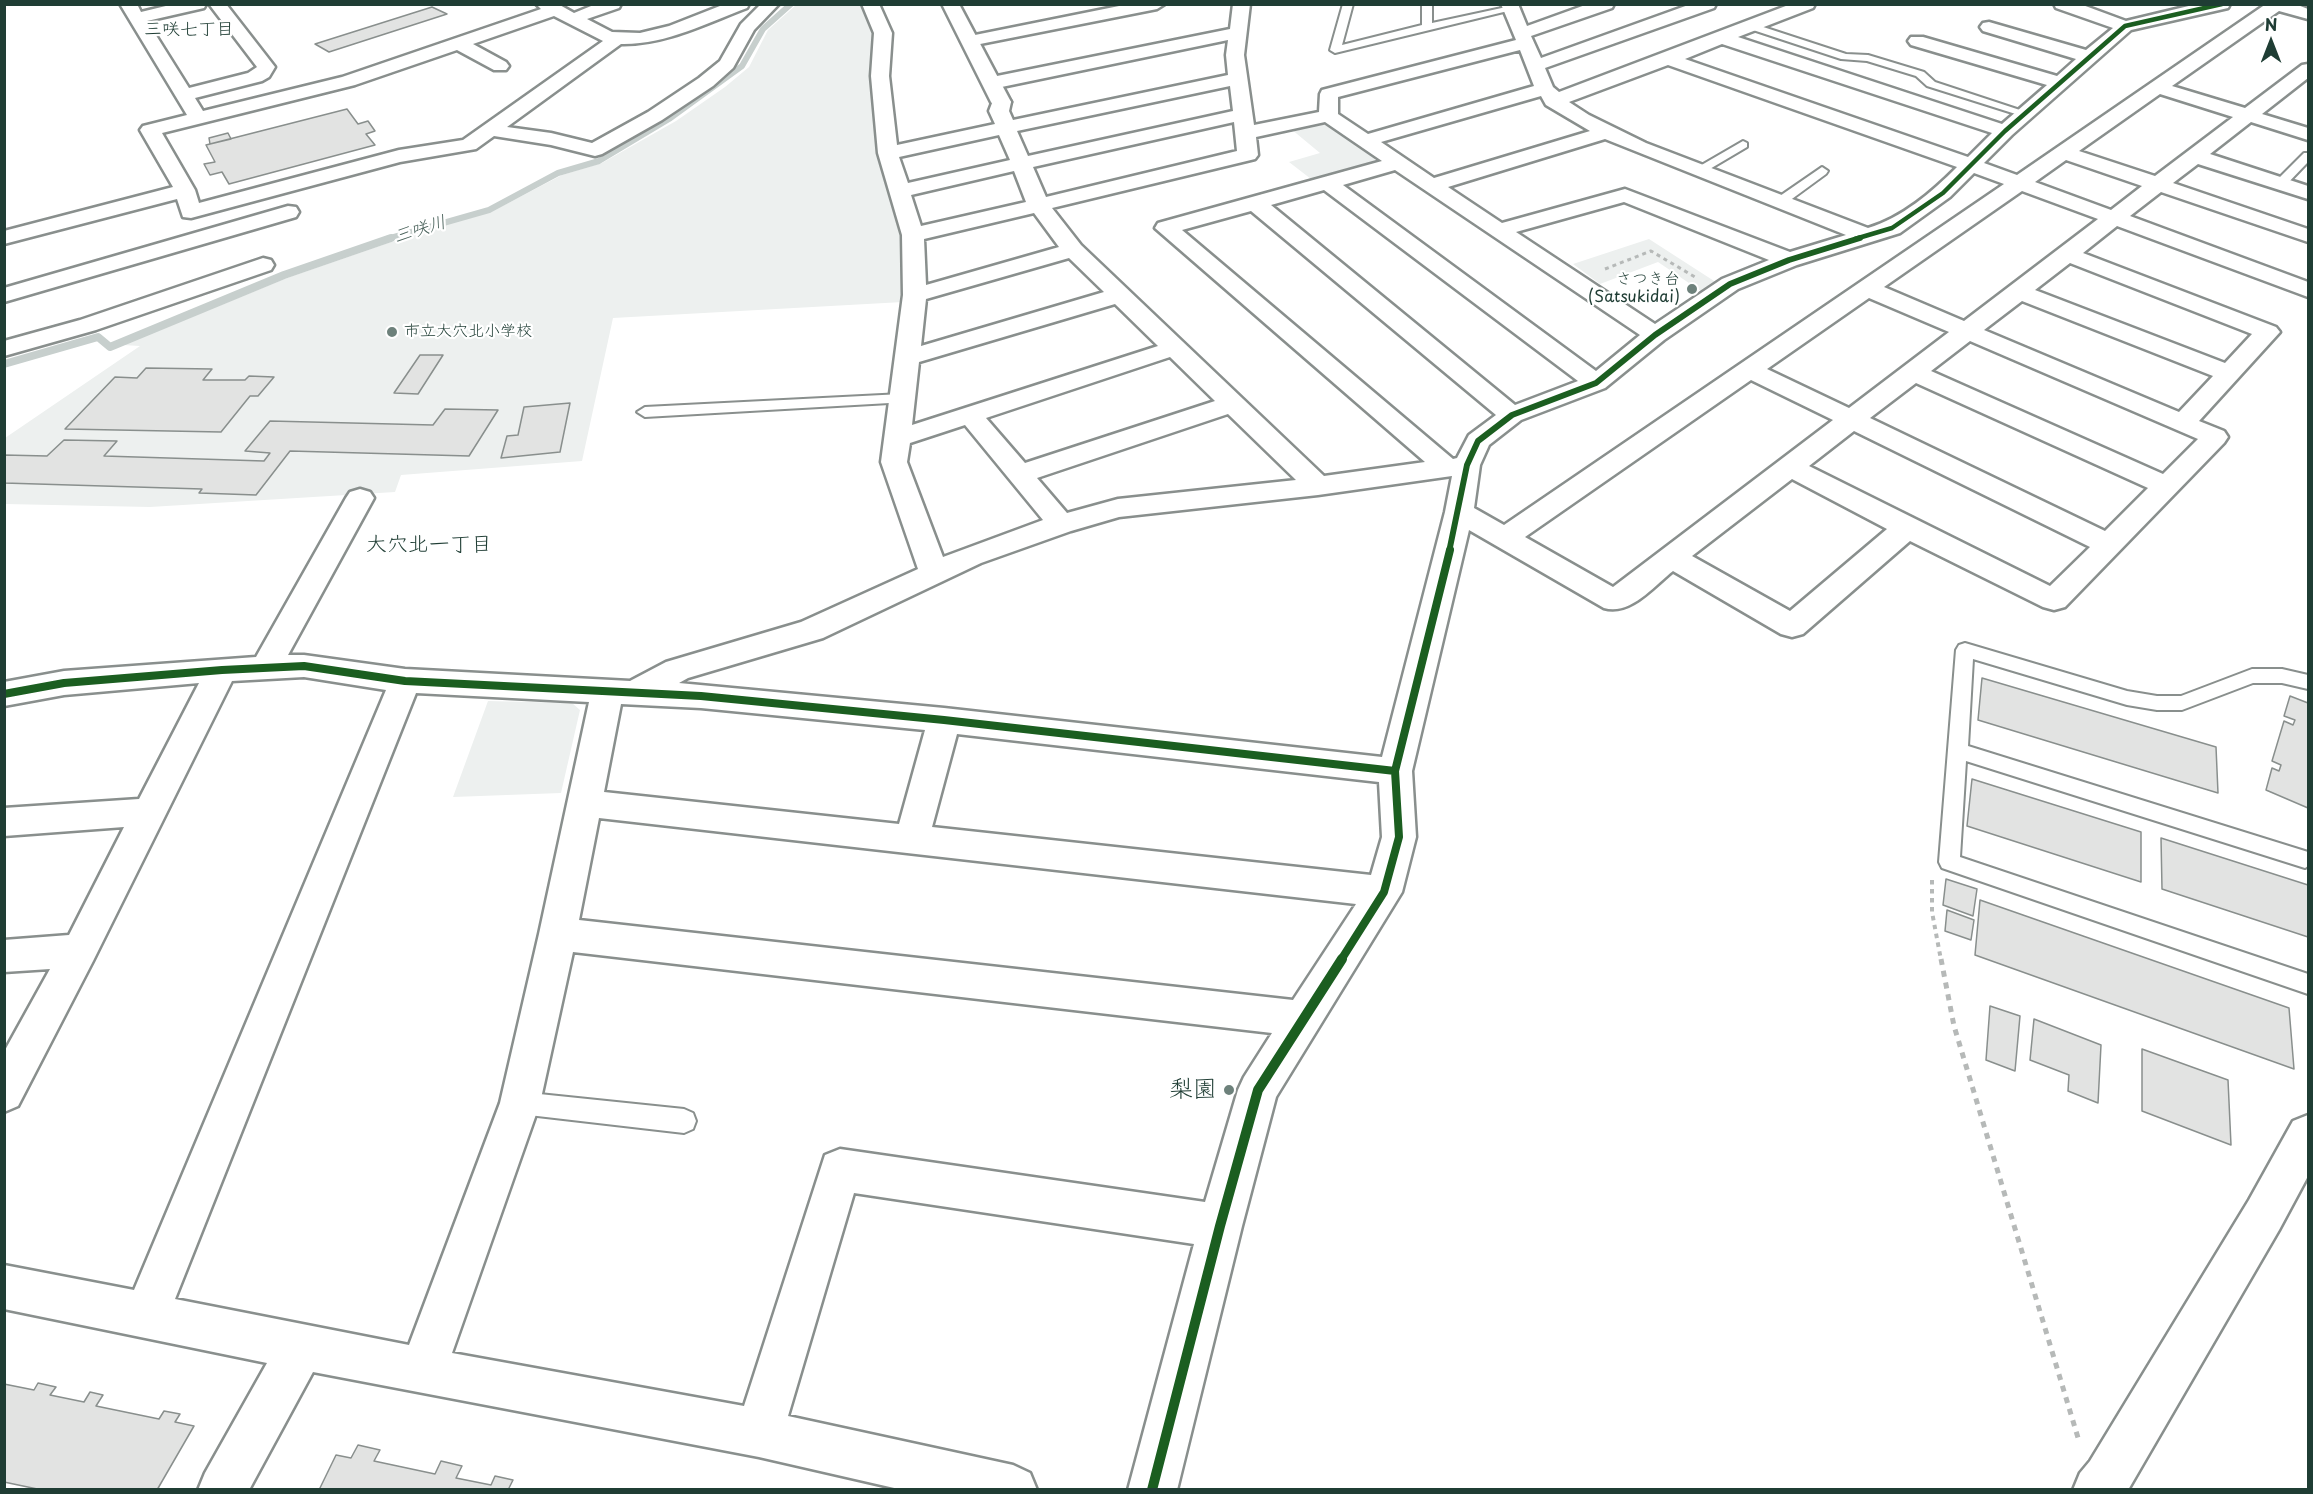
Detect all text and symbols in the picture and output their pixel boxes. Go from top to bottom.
north arrow [2241,12,2301,72]
text: N [2265,12,2277,36]
district label: 三咲七丁目 [144,19,234,41]
water label: 三咲川 [391,212,449,248]
place label: さつき台 (Satsukidai) [1588,270,1680,308]
marker: さつき台 (Satsukidai) [1685,282,1699,296]
place label: 市立大穴北小学校 [404,322,532,342]
marker: 市立大穴北小学校 [385,325,399,339]
district label: 大穴北一丁目 [366,532,492,558]
place label: 梨園 [1169,1076,1217,1104]
marker: 梨園 [1222,1083,1236,1097]

